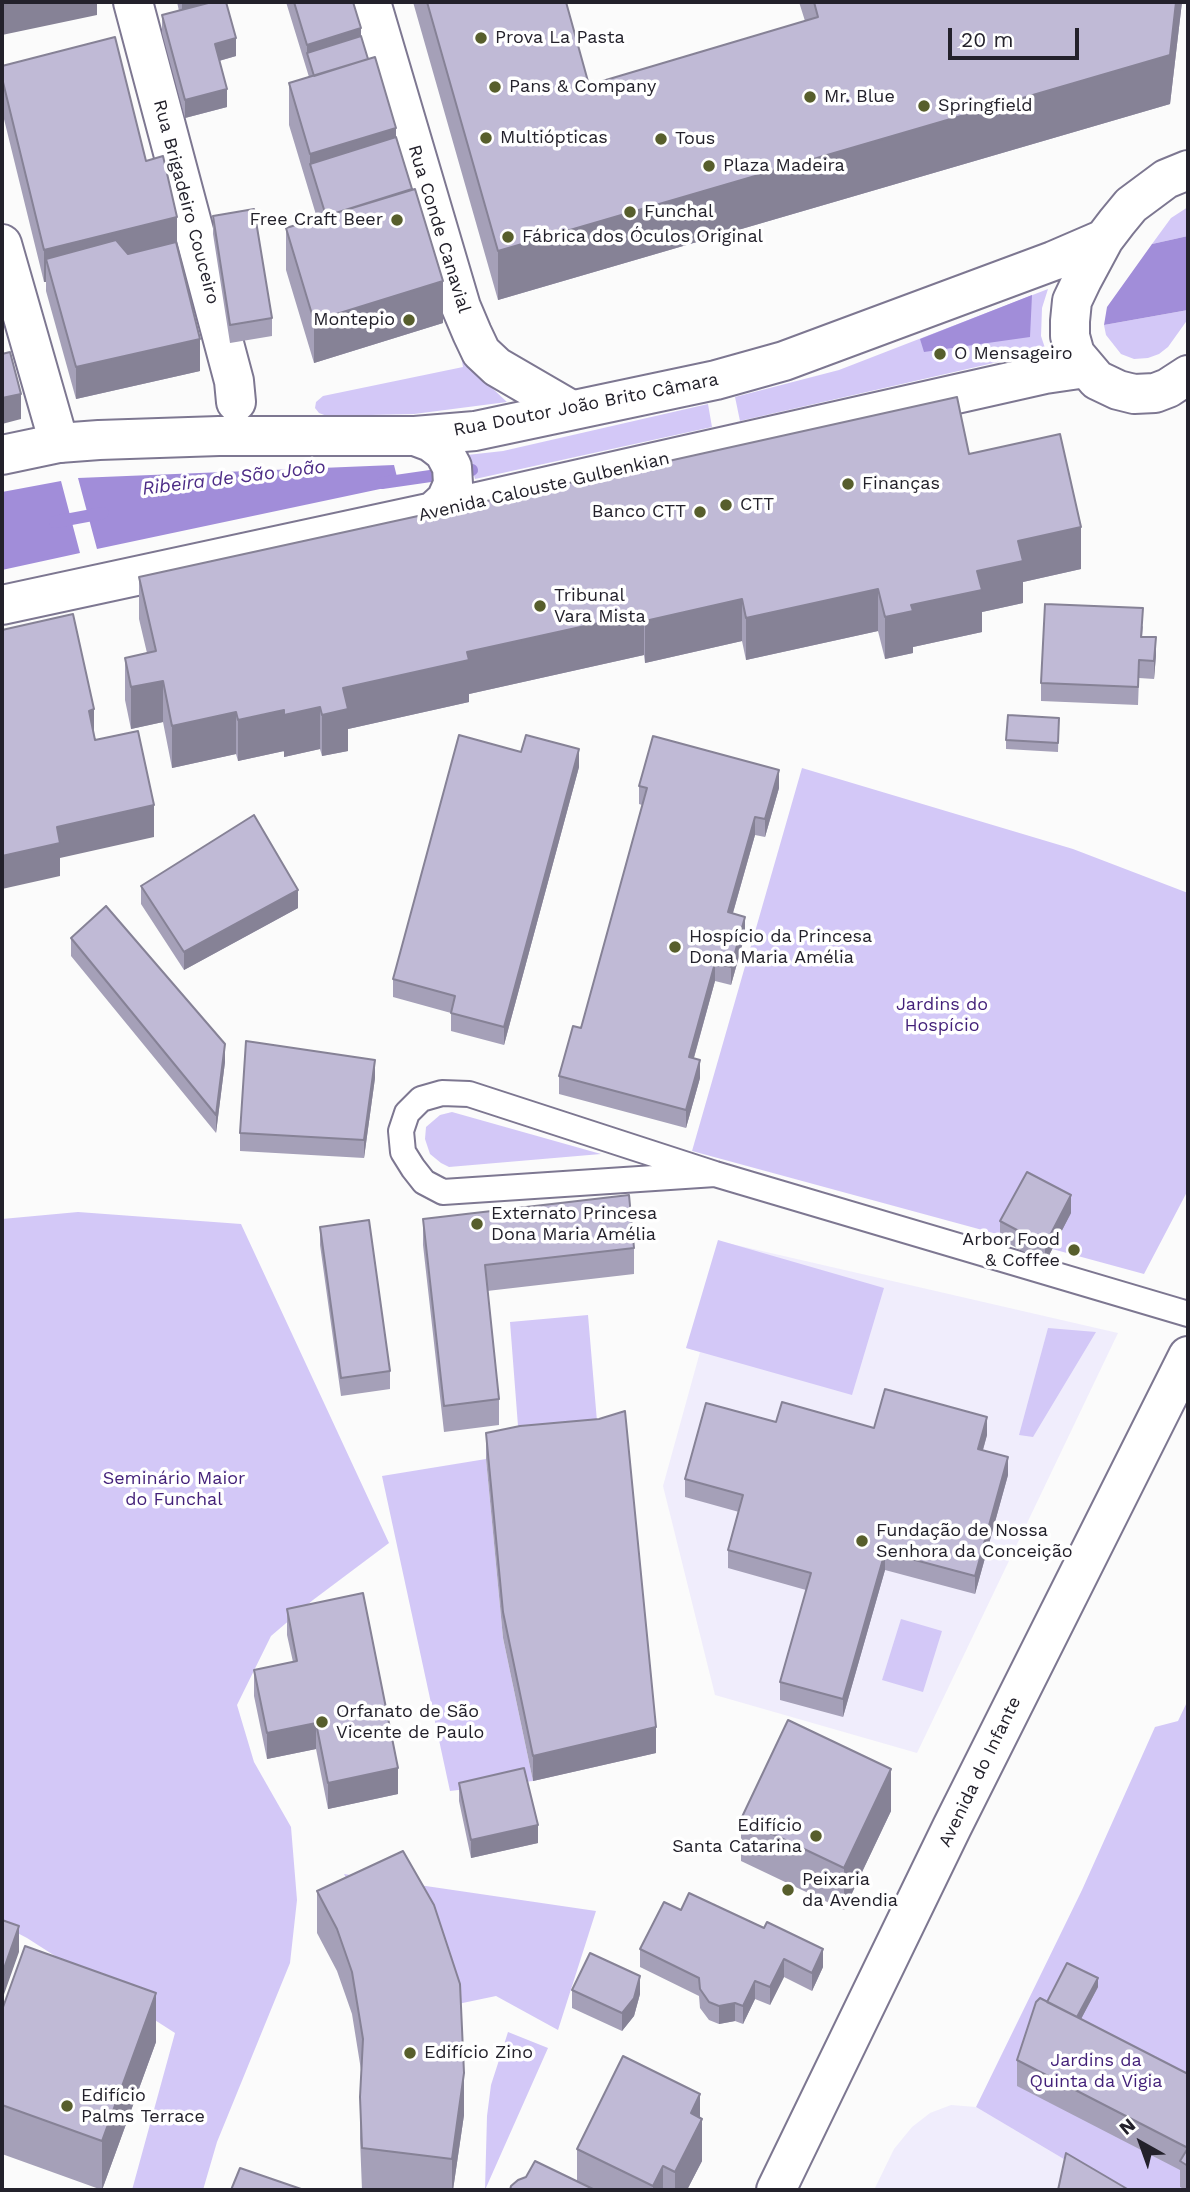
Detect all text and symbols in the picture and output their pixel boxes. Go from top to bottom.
scale bar [952,14,1083,58]
place label: Prova La Pasta [495,27,625,49]
text: 20 m [961,27,1013,52]
marker: Prova La Pasta [473,30,489,46]
place label: Pans & Company [509,76,656,98]
marker: Pans & Company [487,79,503,95]
place label: Mr. Blue [824,86,895,108]
marker: Mr. Blue [802,89,818,105]
place label: Springfield [938,95,1033,117]
street label: Rua Brigadeiro Couceiro [148,97,224,307]
marker: Springfield [916,98,932,114]
place label: Multiópticas [500,127,608,149]
place label: Tous [675,128,715,150]
marker: Multiópticas [478,130,494,146]
marker: Tous [653,131,669,147]
street label: Rua Conde Canavial [403,142,475,316]
place label: Plaza Madeira [723,155,845,177]
marker: Plaza Madeira [701,158,717,174]
place label: Funchal [644,201,713,223]
marker: Funchal [622,204,638,220]
place label: Free Craft Beer [250,209,383,231]
marker: Free Craft Beer [389,212,405,228]
place label: Fábrica dos Óculos Original [522,226,763,248]
marker: Fábrica dos Óculos Original [500,229,516,245]
place label: Montepio [313,309,395,331]
marker: Montepio [401,312,417,328]
place label: O Mensageiro [954,343,1073,365]
marker: O Mensageiro [932,346,948,362]
street label: Rua Doutor João Brito Câmara [452,369,720,441]
street label: Avenida Calouste Gulbenkian [416,448,672,526]
water label: Ribeira de São João [141,455,327,501]
place label: Finanças [862,473,940,495]
marker: Finanças [840,476,856,492]
place label: CTT [740,494,774,516]
marker: CTT [718,497,734,513]
place label: Banco CTT [592,501,686,523]
marker: Banco CTT [692,504,708,520]
place label: Tribunal Vara Mista [554,585,646,628]
marker: Tribunal Vara Mista [532,598,548,614]
place label: Hospício da Princesa Dona Maria Amélia [689,926,872,968]
marker: Hospício da Princesa Dona Maria Amélia [667,939,683,955]
park label: Jardins do Hospício [896,994,988,1036]
place label: Externato Princesa Dona Maria Amélia [491,1203,657,1246]
marker: Externato Princesa Dona Maria Amélia [469,1216,485,1232]
place label: Arbor Food & Coffee [962,1229,1060,1272]
marker: Arbor Food & Coffee [1066,1242,1082,1258]
park label: Seminário Maior do Funchal [103,1468,245,1510]
place label: Fundação de Nossa Senhora da Conceição [876,1520,1073,1562]
marker: Fundação de Nossa Senhora da Conceição [854,1533,870,1549]
street label: Avenida do Infante [934,1693,1026,1851]
place label: Orfanato de São Vicente de Paulo [336,1701,484,1744]
marker: Orfanato de São Vicente de Paulo [314,1714,330,1730]
place label: Edifício Santa Catarina [672,1815,802,1857]
marker: Edifício Santa Catarina [808,1828,824,1844]
place label: Peixaria da Avendia [802,1869,898,1912]
marker: Peixaria da Avendia [780,1882,796,1898]
place label: Edifício Zino [424,2042,533,2064]
marker: Edifício Zino [402,2045,418,2061]
park label: Jardins da Quinta da Vigia [1030,2050,1162,2092]
place label: Edifício Palms Terrace [81,2085,205,2128]
marker: Edifício Palms Terrace [59,2098,75,2114]
north arrow [1106,2108,1176,2178]
text: N [1114,2113,1140,2140]

